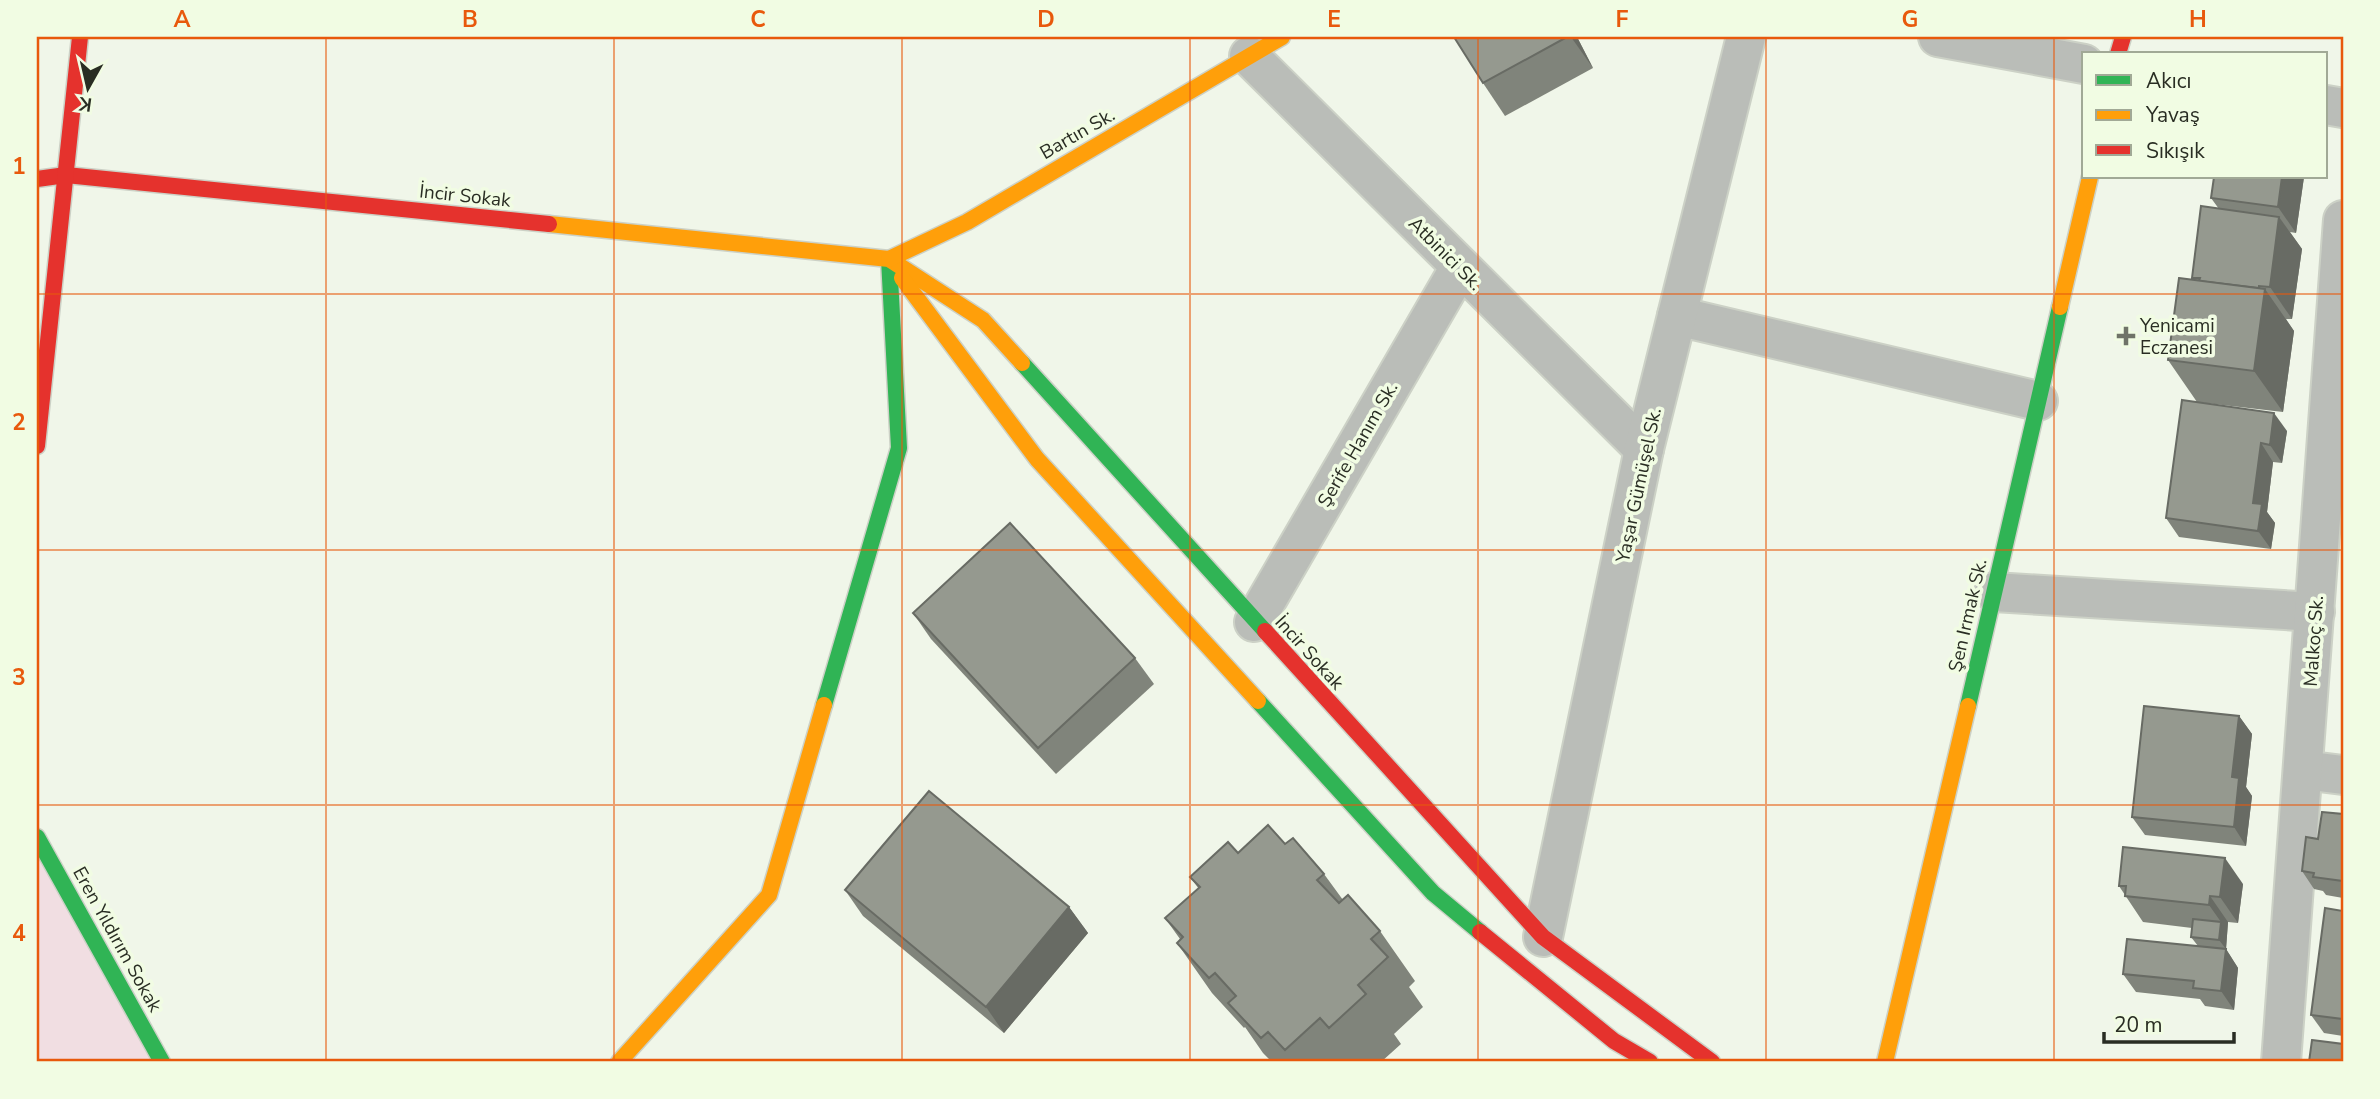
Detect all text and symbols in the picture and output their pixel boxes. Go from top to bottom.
text: A [173,4,191,35]
text: B [462,4,478,35]
text: C [750,4,766,35]
text: D [1037,4,1055,35]
text: E [1327,4,1341,35]
text: F [1616,4,1629,35]
text: G [1902,4,1918,35]
text: H [2189,4,2207,35]
north arrow [52,52,122,122]
legend [2082,52,2328,178]
text: Akıcı [2146,67,2191,95]
text: K [76,90,94,118]
text: Yavaş [2145,101,2200,129]
street label: Bartın Sk. [1035,102,1120,166]
text: Sıkışık [2146,137,2205,165]
text: 1 [12,151,26,182]
street label: İncir Sokak [418,178,512,214]
street label: Atbinici Sk. [1403,211,1488,296]
place label: Yenicami Eczanesi [2139,313,2215,361]
marker: Yenicami Eczanesi [2118,328,2134,344]
street label: Şerife Hanım Sk. [1311,377,1404,512]
street label: Yaşar Gümüşel Sk. [1610,405,1668,566]
text: 2 [12,407,26,438]
street label: Şen Irmak Sk. [1942,556,1994,674]
street label: Malkoç Sk. [2298,595,2330,687]
street label: İncir Sokak [1269,610,1350,696]
text: 3 [12,662,26,693]
street label: Eren Yıldırım Sokak [66,862,168,1017]
text: 4 [12,918,26,949]
scale bar [2104,1001,2233,1045]
text: 20 m [2114,1011,2163,1039]

